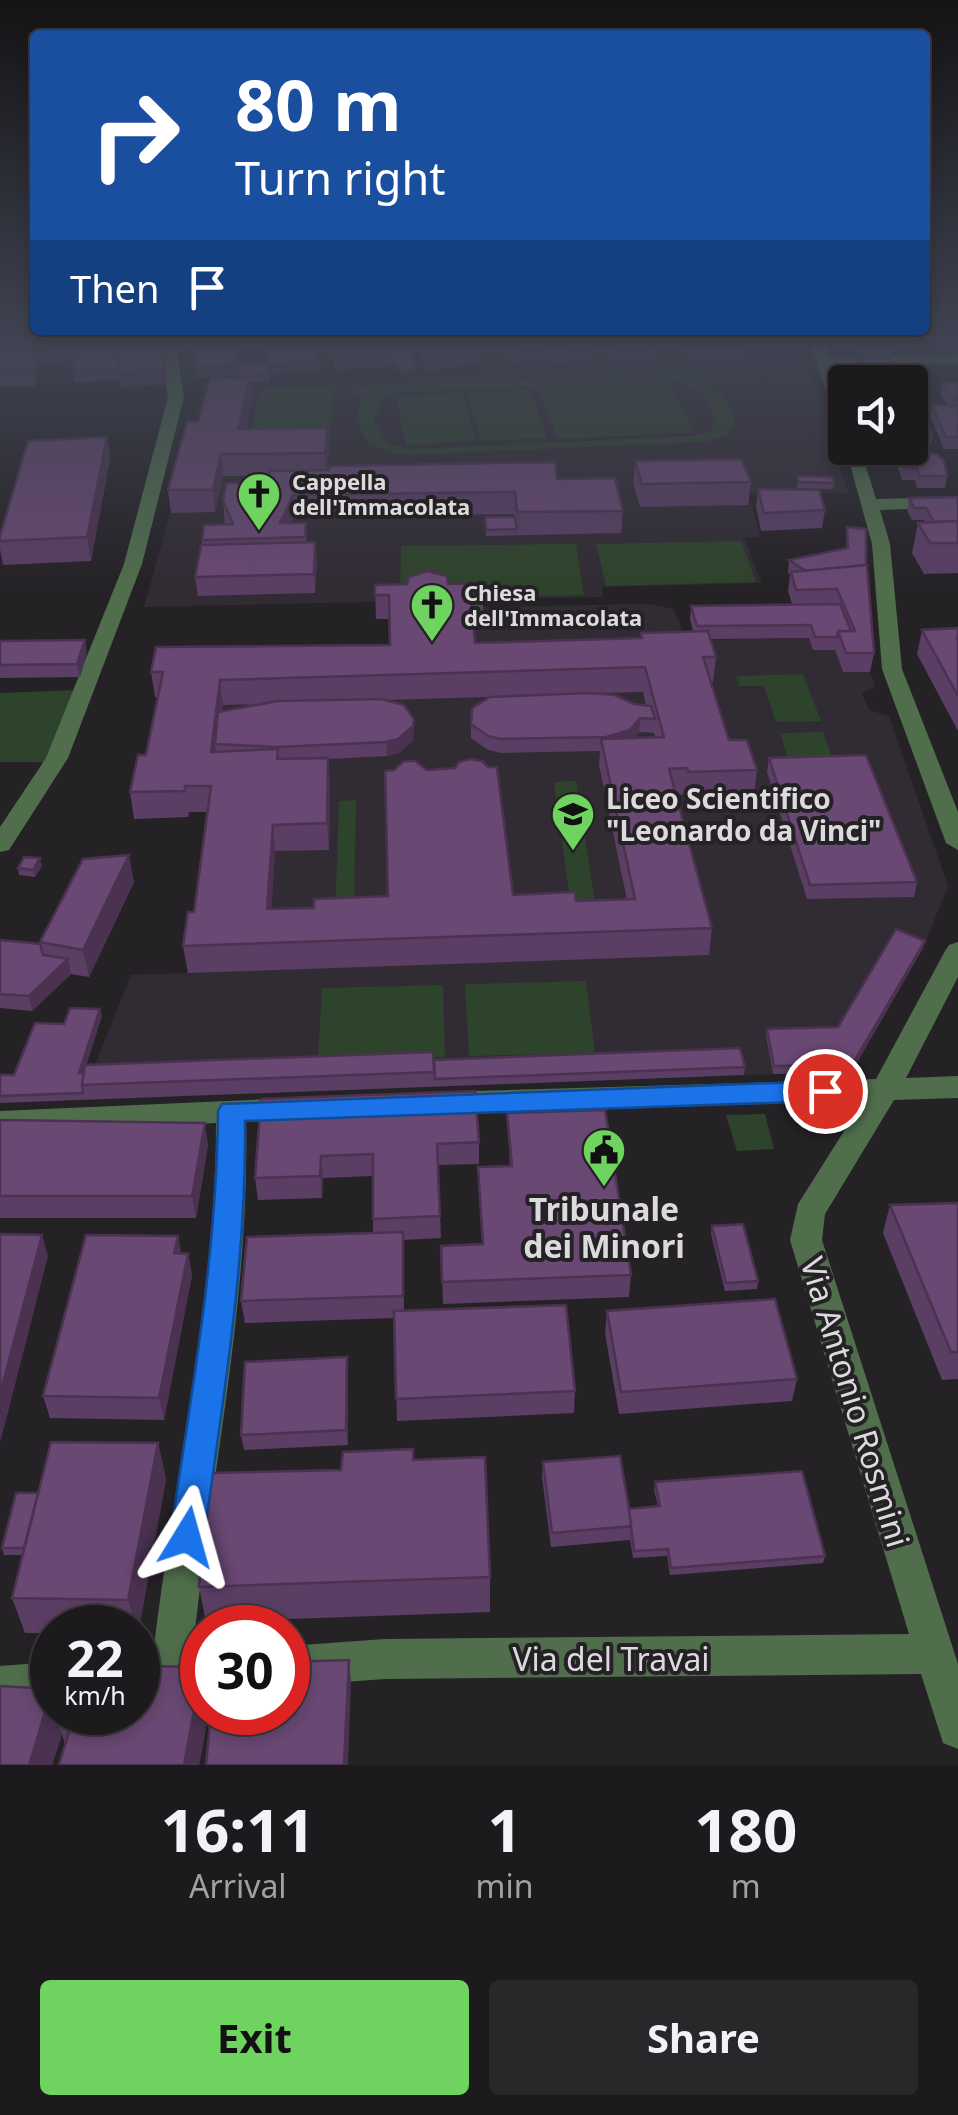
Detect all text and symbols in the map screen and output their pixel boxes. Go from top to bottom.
text: 80 m [235,56,402,152]
icon: right [70,70,200,200]
text: Turn right [235,147,446,208]
icon: arrive [180,260,235,315]
text: Then [70,262,160,314]
map controls [828,365,928,465]
button: sound [828,365,928,465]
place label: Cappella dell'Immacolata [292,466,470,521]
church icon: Cappella dell'Immacolata [236,471,282,532]
place label: Chiesa dell'Immacolata [464,577,642,632]
church icon: Chiesa dell'Immacolata [409,582,455,643]
place label: Liceo Scientifico "Leonardo da Vinci" [606,779,881,849]
school or university icon: Liceo Scientifico "Leonardo da Vinci" [550,791,596,852]
pin [783,1049,868,1134]
icon: arrive [798,1064,853,1119]
public building icon: Tribunale dei Minori [581,1127,627,1188]
place label: Tribunale dei Minori [523,1187,685,1267]
street label: Via Antonio Rosmini [791,1252,921,1552]
position arrow [135,1485,239,1589]
speed limit sign: 30 [180,1605,310,1735]
text: 22 [66,1624,124,1692]
street label: Via del Travai [512,1637,710,1680]
text: km/h [64,1678,126,1712]
text: 16:11 [161,1788,315,1870]
text: 1 [487,1788,522,1870]
text: 180 [694,1788,797,1870]
text: Arrival [189,1864,287,1907]
text: min [476,1864,534,1907]
text: m [731,1864,761,1907]
button: Exit [40,1980,469,2095]
button: Share [489,1980,918,2095]

